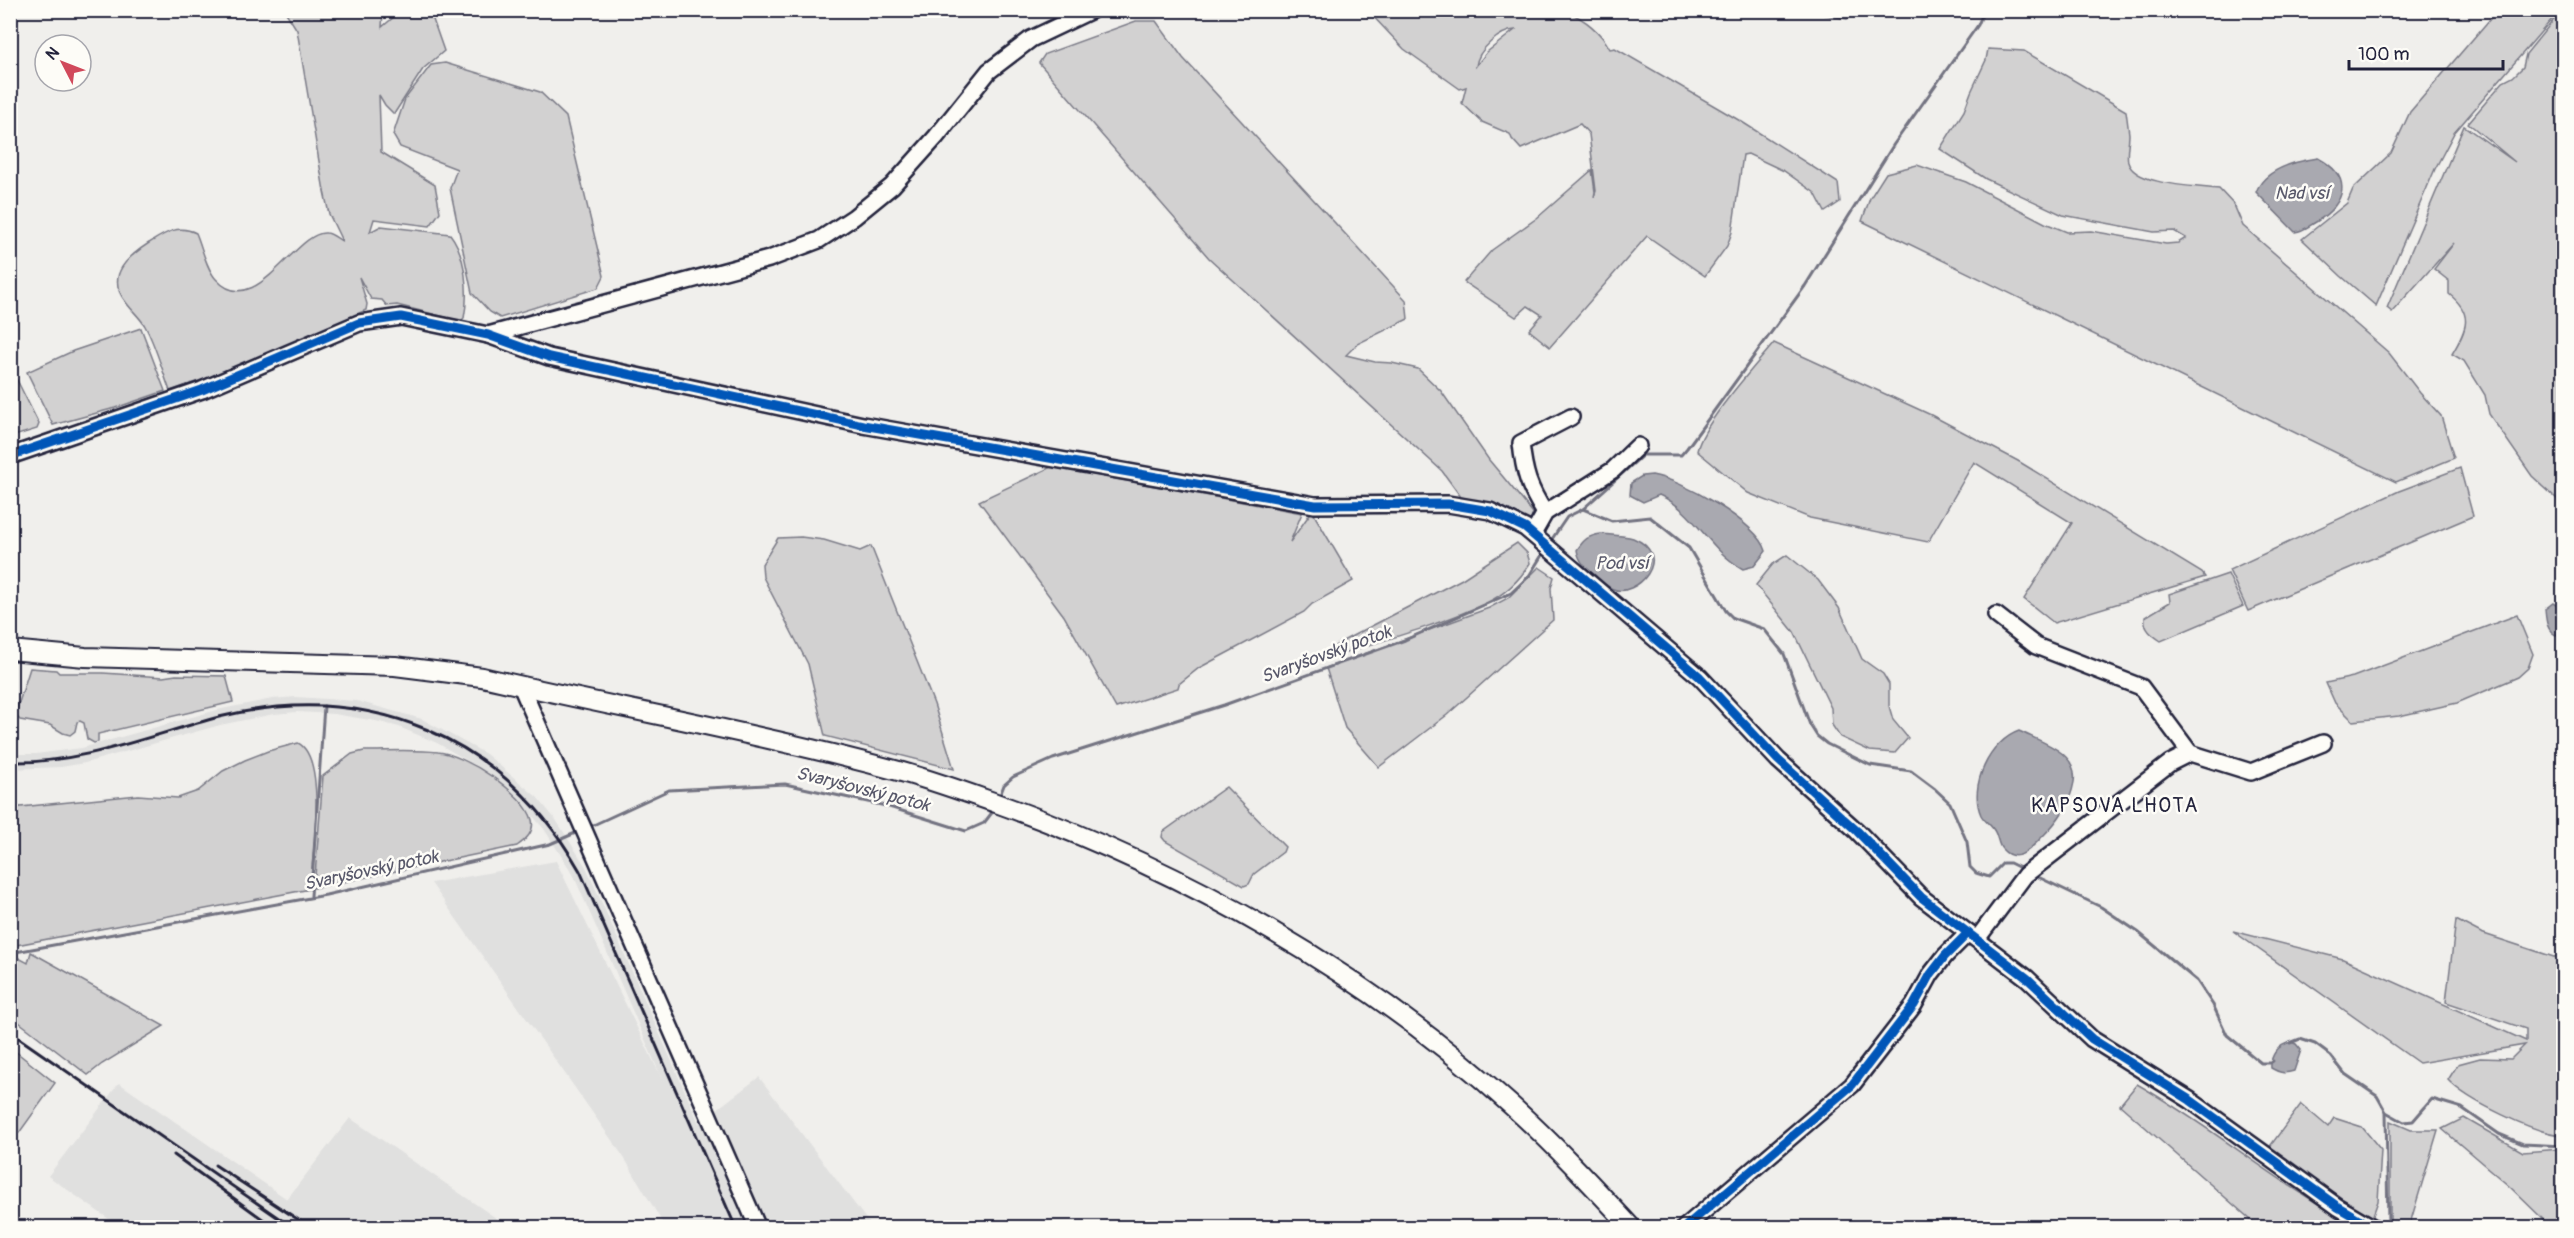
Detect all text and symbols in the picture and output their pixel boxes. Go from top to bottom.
north arrow [33,33,93,93]
scale bar [2349,33,2504,71]
text: N [42,43,64,64]
text: 100 m [2358,43,2410,66]
water label: Nad vsí [2275,182,2332,205]
water label: Pod vsí [1595,552,1652,575]
water label: Svaryšovský potok [1258,620,1396,689]
water label: Svaryšovský potok [794,762,933,818]
district label: KAPSOVA LHOTA [2031,793,2199,818]
water label: Svaryšovský potok [302,845,442,896]

